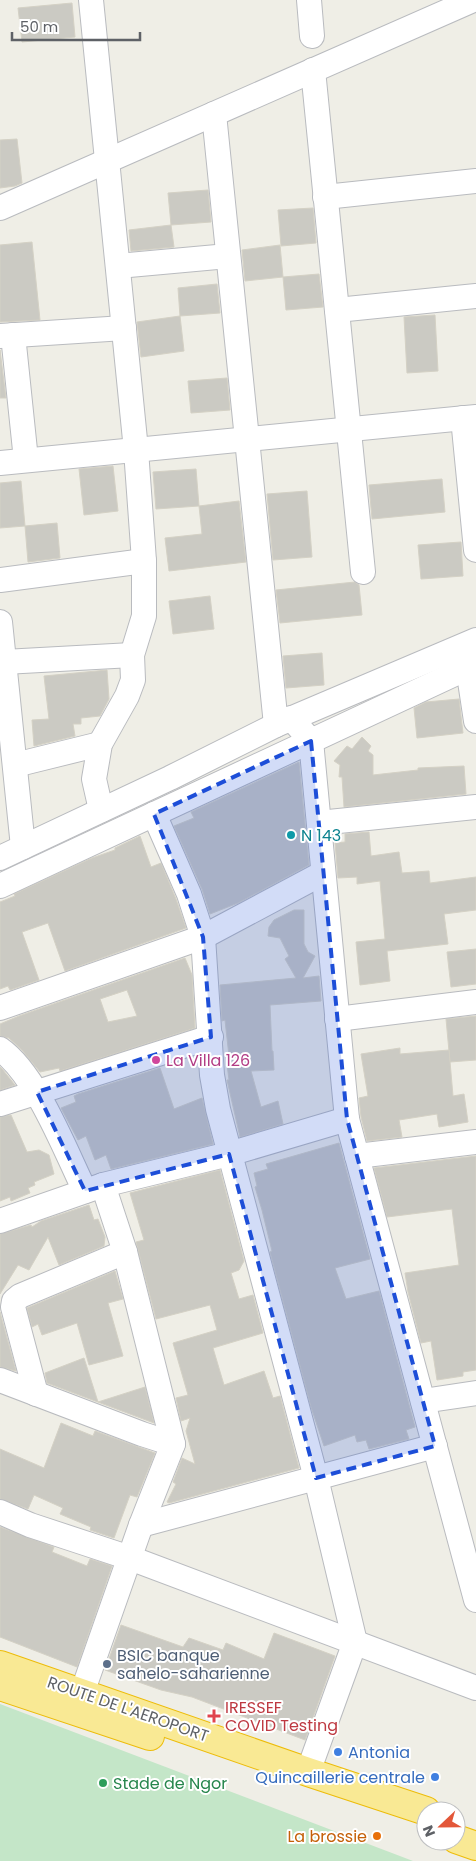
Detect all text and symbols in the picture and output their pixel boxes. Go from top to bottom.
scale bar [12,10,140,42]
text: 50 m [20,16,58,37]
place label: N 143 [301,824,341,847]
marker: N 143 [285,829,297,841]
place label: La Villa 126 [166,1049,250,1072]
marker: La Villa 126 [150,1054,162,1066]
place label: BSIC banque sahelo-saharienne [117,1644,270,1685]
marker: BSIC banque sahelo-saharienne [101,1658,113,1670]
street label: ROUTE DE L'AEROPORT [44,1671,212,1747]
place label: IRESSEF COVID Testing [225,1696,338,1737]
marker: IRESSEF COVID Testing [207,1709,221,1723]
place label: Antonia [348,1741,410,1764]
marker: Antonia [332,1746,344,1758]
place label: Quincaillerie centrale [255,1766,425,1789]
marker: Quincaillerie centrale [429,1771,441,1783]
place label: Stade de Ngor [113,1772,227,1795]
marker: Stade de Ngor [97,1777,109,1789]
north arrow [416,1801,466,1851]
text: N [418,1822,440,1839]
place label: La brossie [287,1825,367,1848]
marker: La brossie [371,1830,383,1842]

